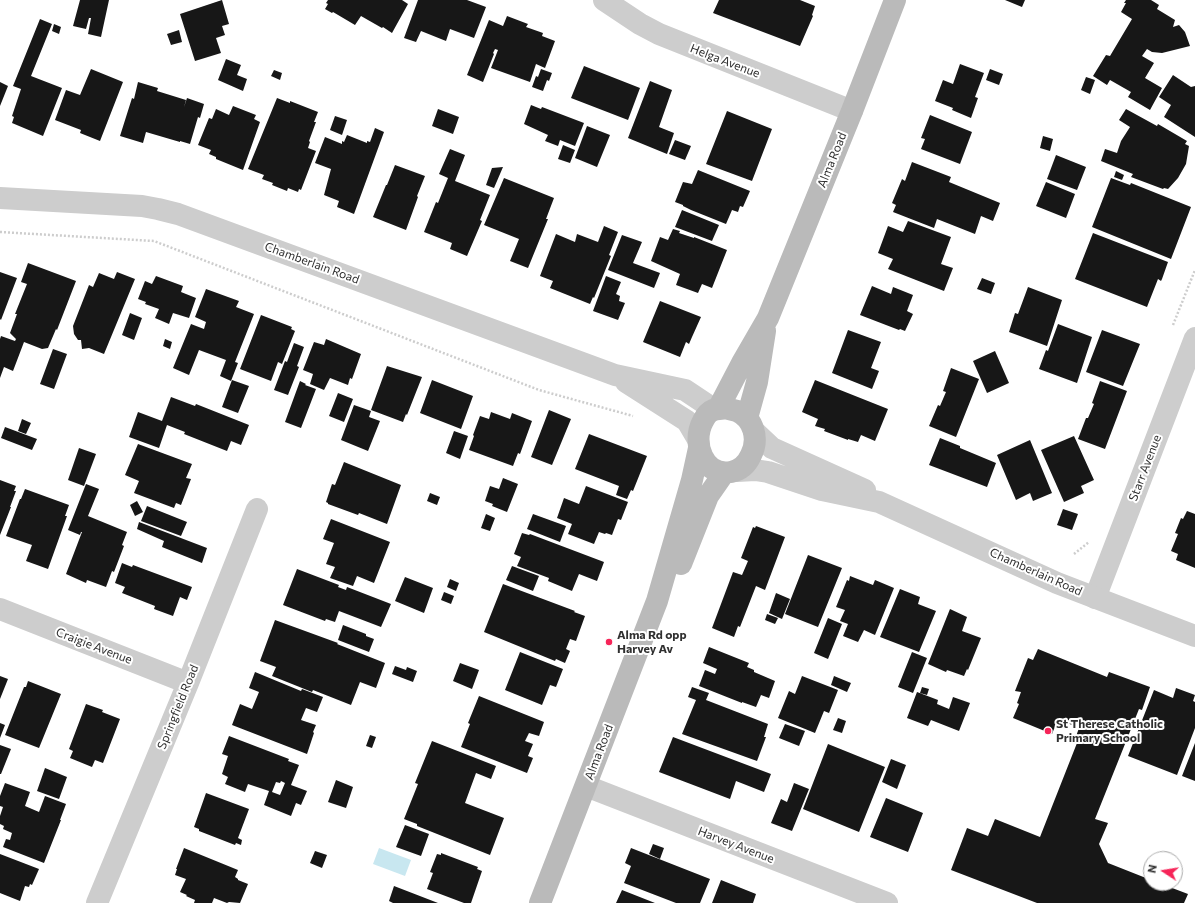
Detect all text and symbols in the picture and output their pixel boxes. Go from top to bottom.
street label: Helga Avenue [688,41,762,81]
street label: Alma Road [814,130,850,190]
street label: Chamberlain Road [263,239,361,287]
street label: Starr Avenue [1126,433,1164,503]
street label: Chamberlain Road [988,545,1084,599]
street label: Craigie Avenue [54,625,134,667]
place label: Alma Rd opp Harvey Av [617,628,687,656]
marker: Alma Rd opp Harvey Av [604,637,614,647]
street label: Springfield Road [154,663,202,751]
place label: St Therese Catholic Primary School [1056,717,1163,745]
street label: Alma Road [582,722,616,782]
marker: St Therese Catholic Primary School [1043,726,1053,736]
street label: Harvey Avenue [696,824,776,866]
north arrow [1143,851,1183,891]
text: N [1145,863,1159,874]

